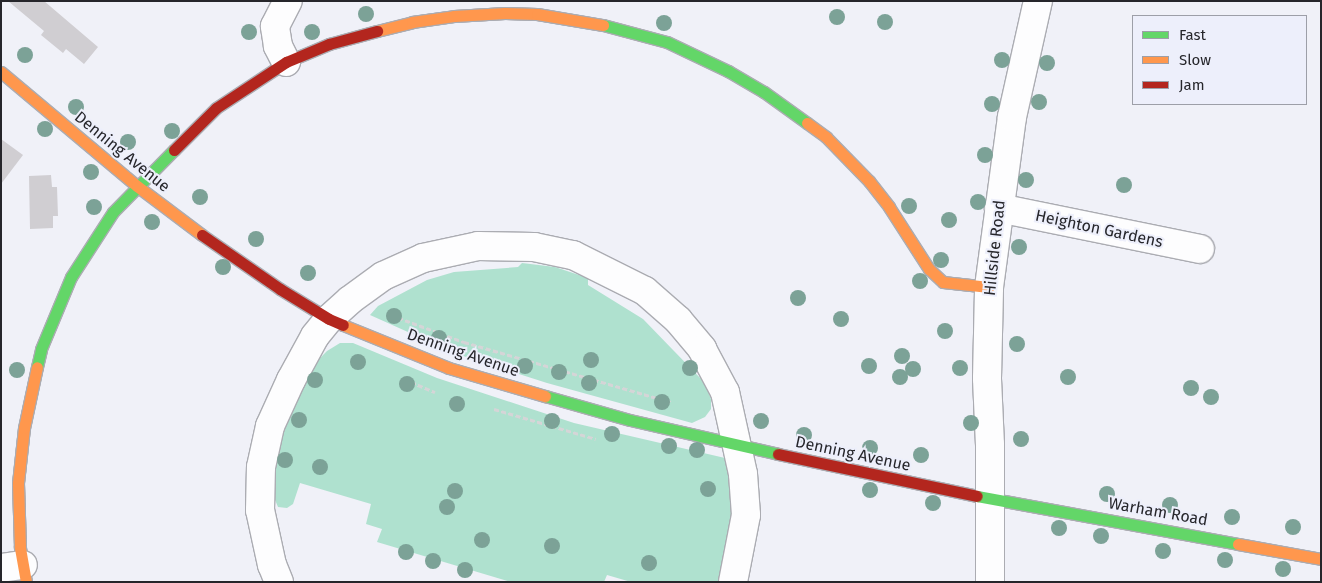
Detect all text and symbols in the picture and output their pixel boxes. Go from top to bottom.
legend [1132,15,1307,105]
text: Fast [1179,26,1206,44]
text: Slow [1179,51,1211,69]
text: Jam [1179,76,1205,94]
street label: Denning Avenue [70,108,174,196]
street label: Hillside Road [980,199,1010,297]
street label: Heighton Gardens [1033,206,1165,252]
street label: Denning Avenue [404,325,522,381]
street label: Denning Avenue [794,432,912,476]
street label: Warham Road [1107,494,1209,530]

